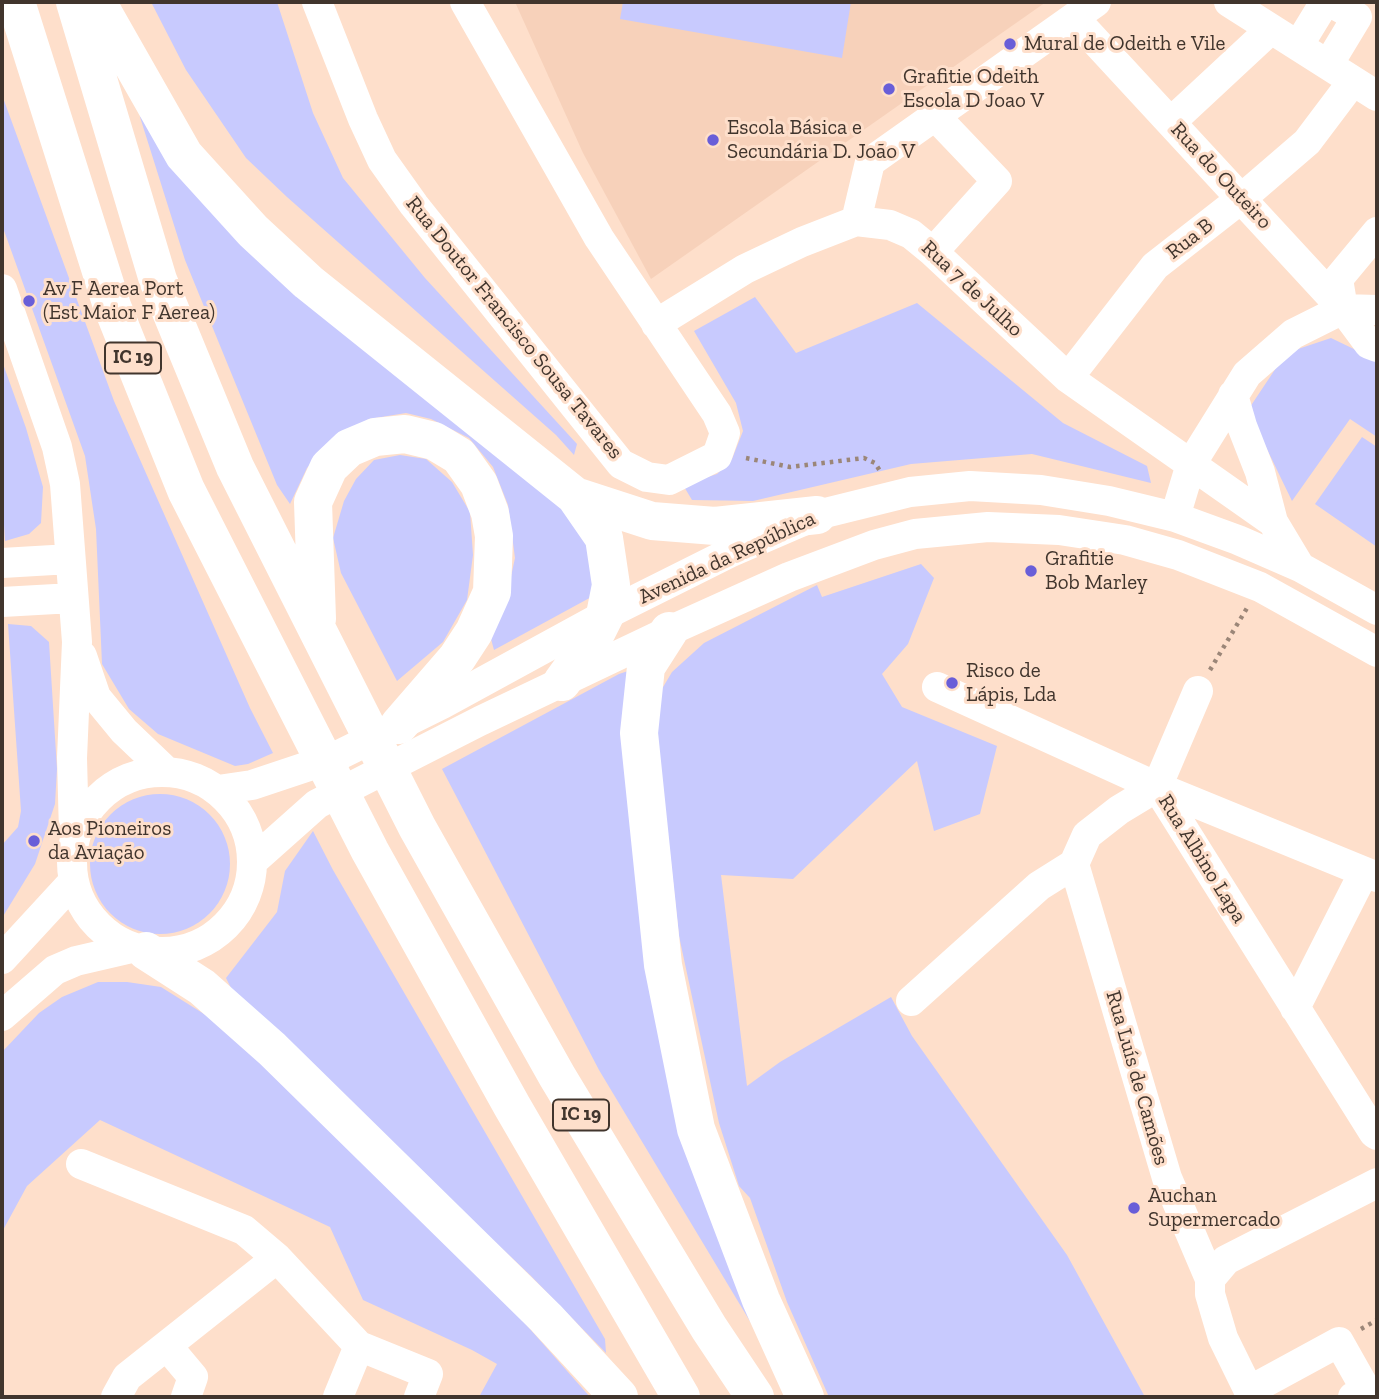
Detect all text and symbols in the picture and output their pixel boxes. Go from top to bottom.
place label: Mural de Odeith e Vile [1024,31,1225,57]
marker: Mural de Odeith e Vile [1002,36,1018,52]
place label: Grafitie Odeith Escola D Joao V [903,64,1044,114]
marker: Grafitie Odeith Escola D Joao V [881,81,897,97]
place label: Escola Básica e Secundária D. João V [727,115,915,165]
street label: Rua do Outeiro [1165,117,1277,235]
marker: Escola Básica e Secundária D. João V [705,132,721,148]
street label: Rua Doutor Francisco Sousa Tavares [400,192,628,464]
street label: Rua B [1162,213,1218,265]
street label: Rua 7 de Julho [916,236,1028,342]
place label: Av F Aerea Port (Est Maior F Aerea) [43,276,215,326]
marker: Av F Aerea Port (Est Maior F Aerea) [21,293,37,309]
road number: IC 19 [105,342,161,374]
street label: Avenida da República [635,506,819,610]
place label: Grafitie Bob Marley [1045,546,1147,596]
marker: Grafitie Bob Marley [1023,563,1039,579]
place label: Risco de Lápis, Lda [966,658,1056,708]
marker: Risco de Lápis, Lda [944,675,960,691]
street label: Rua Albino Lapa [1152,790,1252,928]
place label: Aos Pioneiros da Aviação [48,816,171,866]
marker: Aos Pioneiros da Aviação [26,833,42,849]
street label: Rua Luís de Camões [1100,988,1174,1168]
road number: IC 19 [553,1100,609,1130]
place label: Auchan Supermercado [1148,1183,1280,1233]
marker: Auchan Supermercado [1126,1200,1142,1216]

